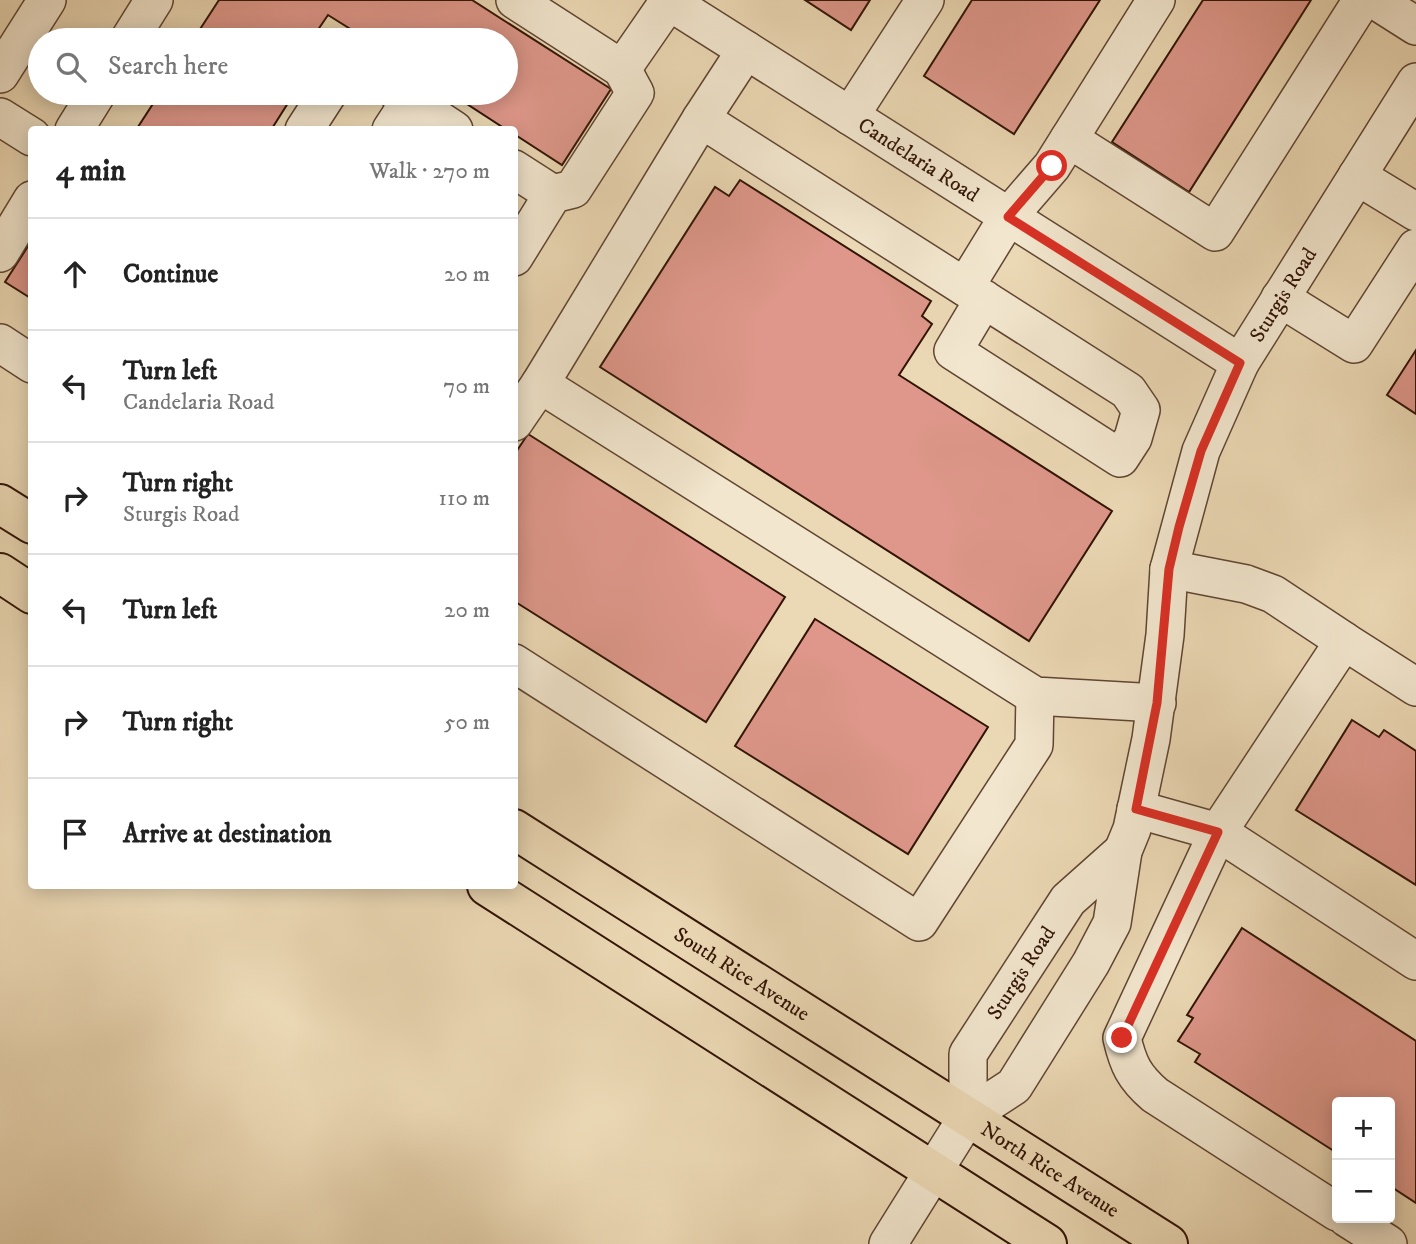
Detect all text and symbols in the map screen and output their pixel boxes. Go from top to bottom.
search box [28,28,518,105]
icon: search [52,48,90,86]
text: Search here [108,50,228,83]
street label: Candelaria Road [853,112,984,209]
route start [1036,150,1067,181]
text: 4 min [56,153,126,190]
text: Walk · 270 m [369,157,490,186]
street label: Sturgis Road [1244,243,1323,347]
icon: ahead [56,255,94,293]
text: Continue [123,258,218,291]
text: 20 m [444,260,490,289]
text: Turn left [123,355,217,388]
icon: left [56,367,94,405]
text: 70 m [443,372,490,401]
text: Candelaria Road [123,388,275,417]
text: Turn right [123,467,233,500]
icon: right [56,479,94,517]
text: 110 m [439,484,490,513]
text: Sturgis Road [123,500,239,529]
icon: left [56,591,94,629]
text: Turn left [123,594,217,627]
text: 20 m [444,596,490,625]
icon: right [56,703,94,741]
text: Turn right [123,706,233,739]
text: 50 m [444,708,490,737]
icon: arrive [56,815,94,853]
text: Arrive at destination [123,818,332,851]
street label: Sturgis Road [982,921,1062,1025]
street label: South Rice Avenue [669,922,814,1027]
route end [1106,1022,1137,1053]
map controls [1332,1097,1395,1223]
button: + [1332,1097,1395,1160]
street label: North Rice Avenue [975,1116,1124,1224]
button: − [1332,1160,1395,1223]

